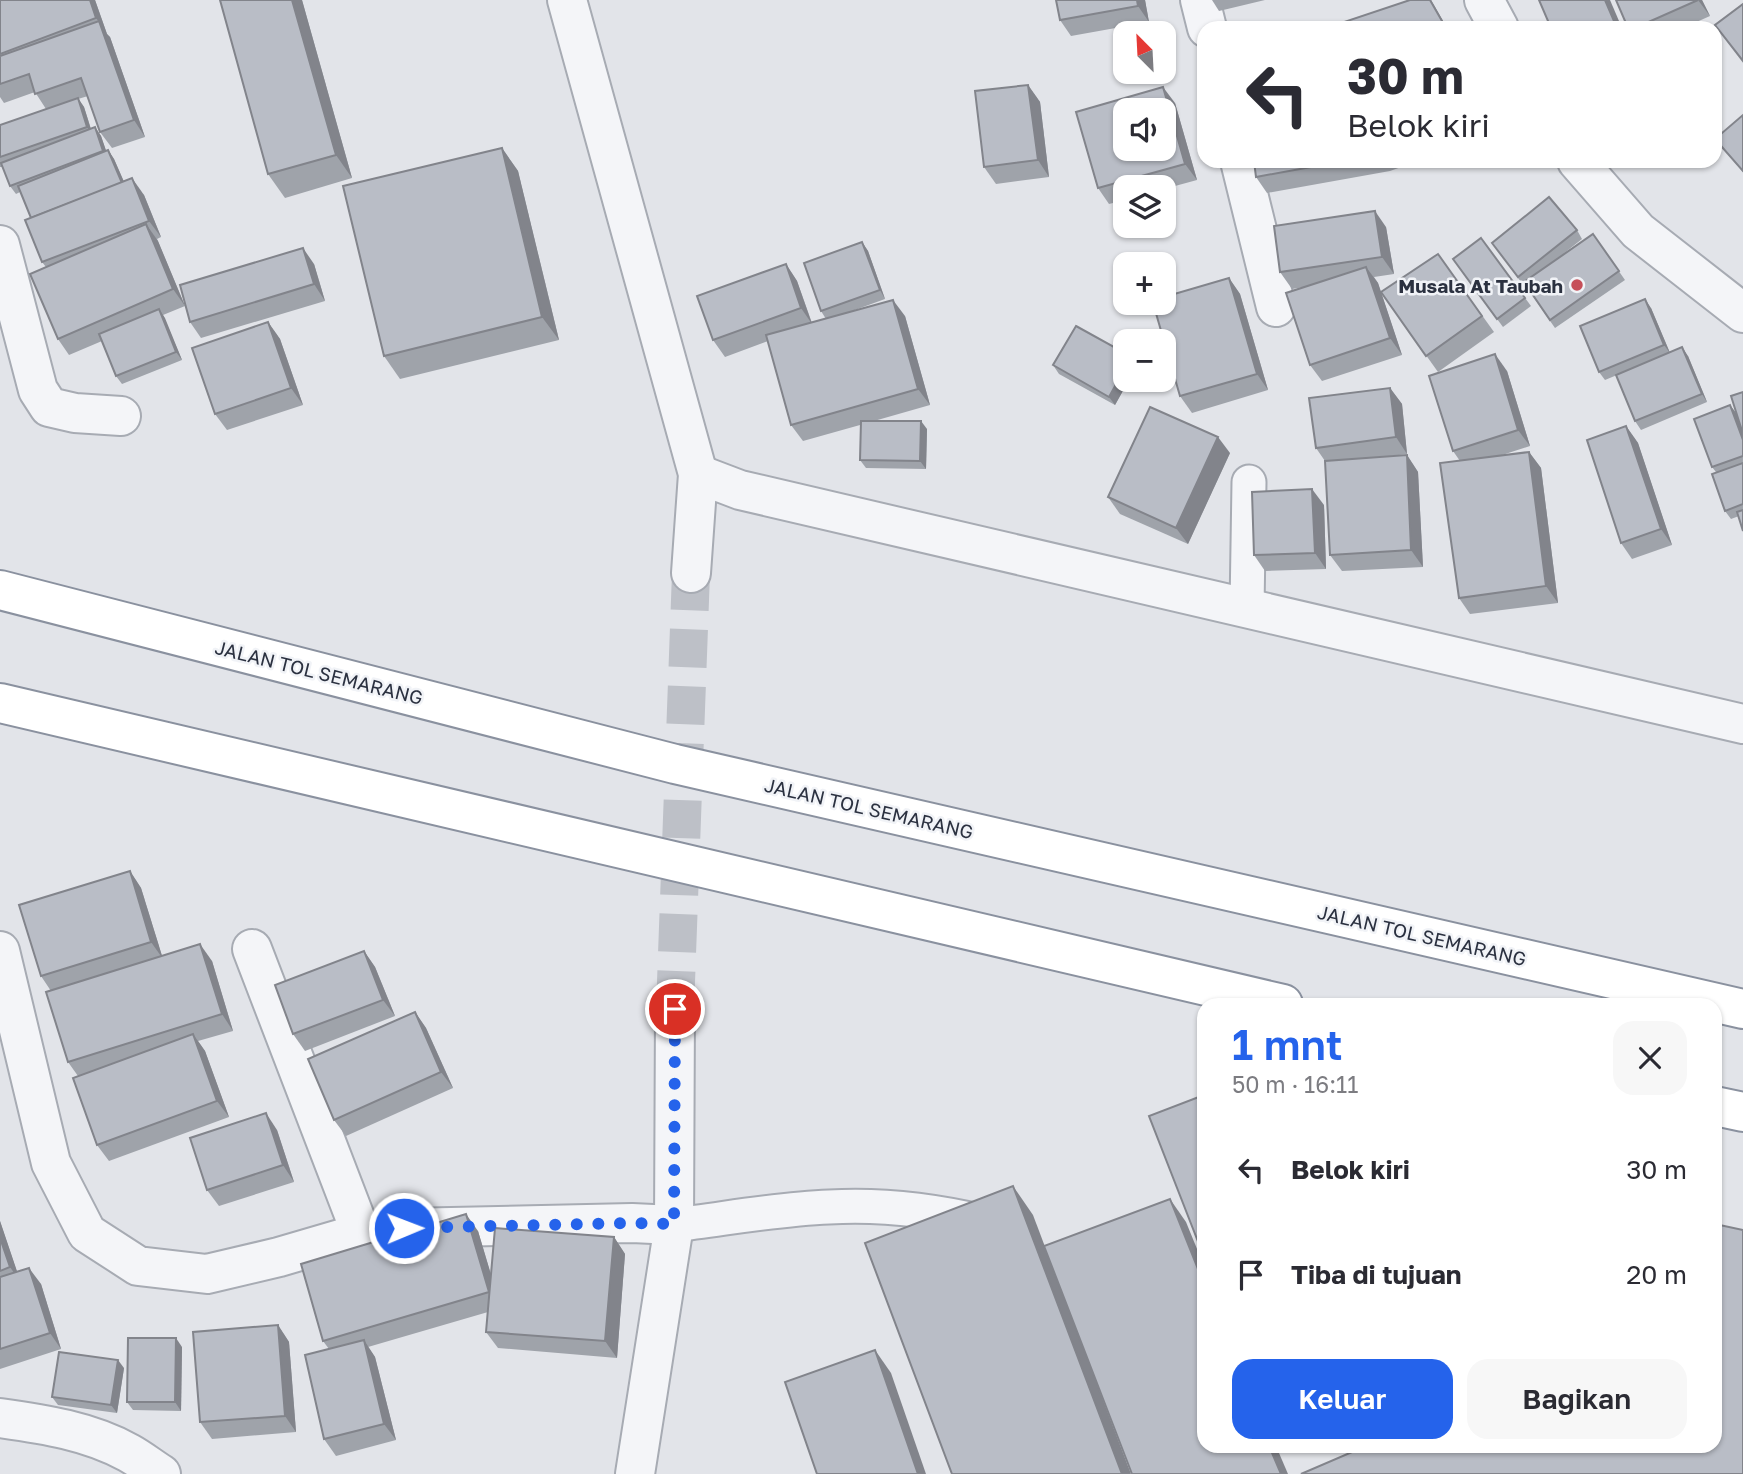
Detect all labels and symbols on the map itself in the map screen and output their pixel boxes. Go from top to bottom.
north arrow [1113,21,1176,84]
place label: Musala At Taubah [1398,274,1563,297]
marker: Musala At Taubah [1569,277,1585,293]
street label: JALAN TOL SEMARANG [213,635,425,709]
street label: JALAN TOL SEMARANG [762,773,976,843]
street label: JALAN TOL SEMARANG [1315,900,1529,970]
pin [645,979,705,1039]
position arrow [367,1191,441,1265]

